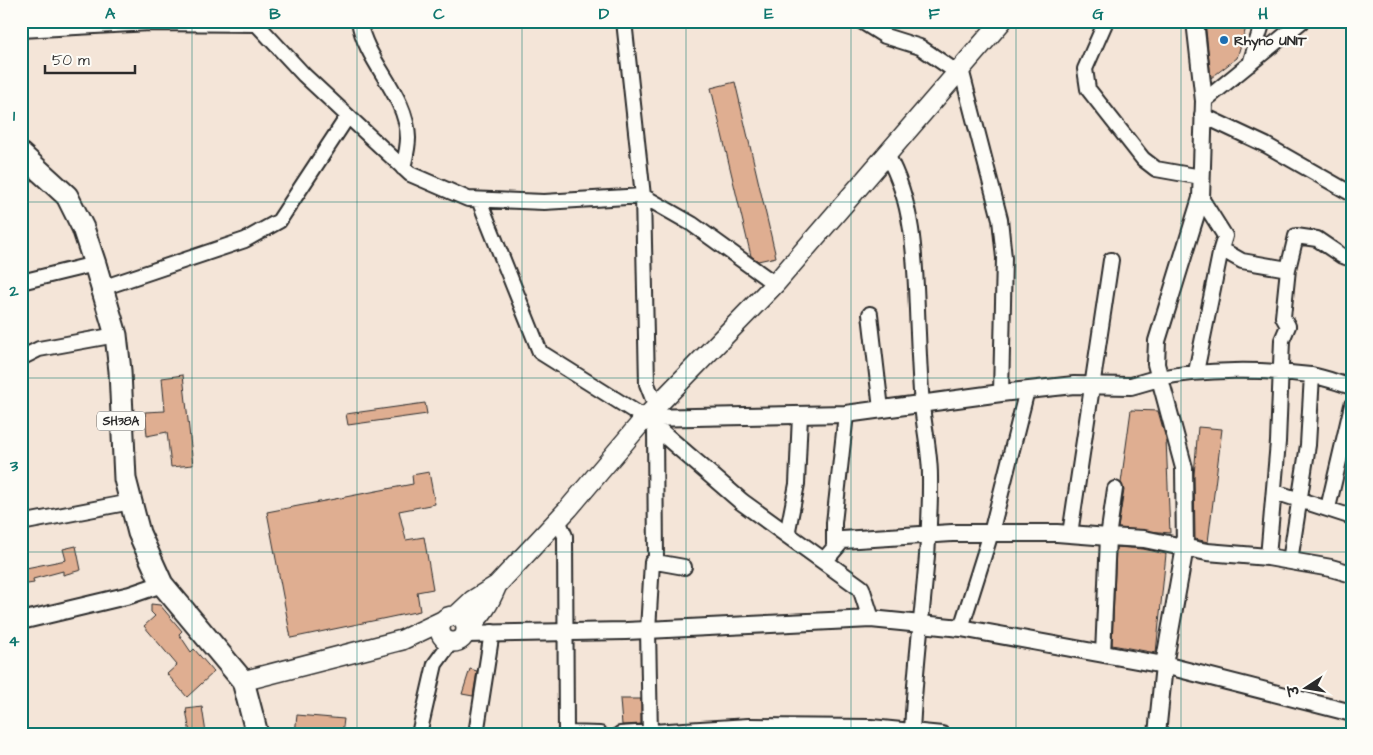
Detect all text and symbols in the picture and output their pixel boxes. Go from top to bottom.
text: A [105,3,116,25]
text: B [269,3,281,25]
text: C [433,3,445,25]
text: D [599,3,610,25]
text: E [764,3,774,25]
text: F [928,3,940,25]
text: G [1092,3,1104,25]
text: H [1258,3,1268,25]
place label: Rhyno UNIT [1234,31,1307,51]
marker: Rhyno UNIT [1218,34,1230,46]
scale bar [45,42,135,74]
text: 50 m [52,50,90,71]
text: 1 [13,105,16,127]
text: 2 [8,280,19,302]
road number: SH38A [97,412,145,431]
text: 3 [9,455,19,477]
text: 4 [9,630,20,652]
north arrow [1280,662,1330,712]
text: उ [1283,682,1305,699]

